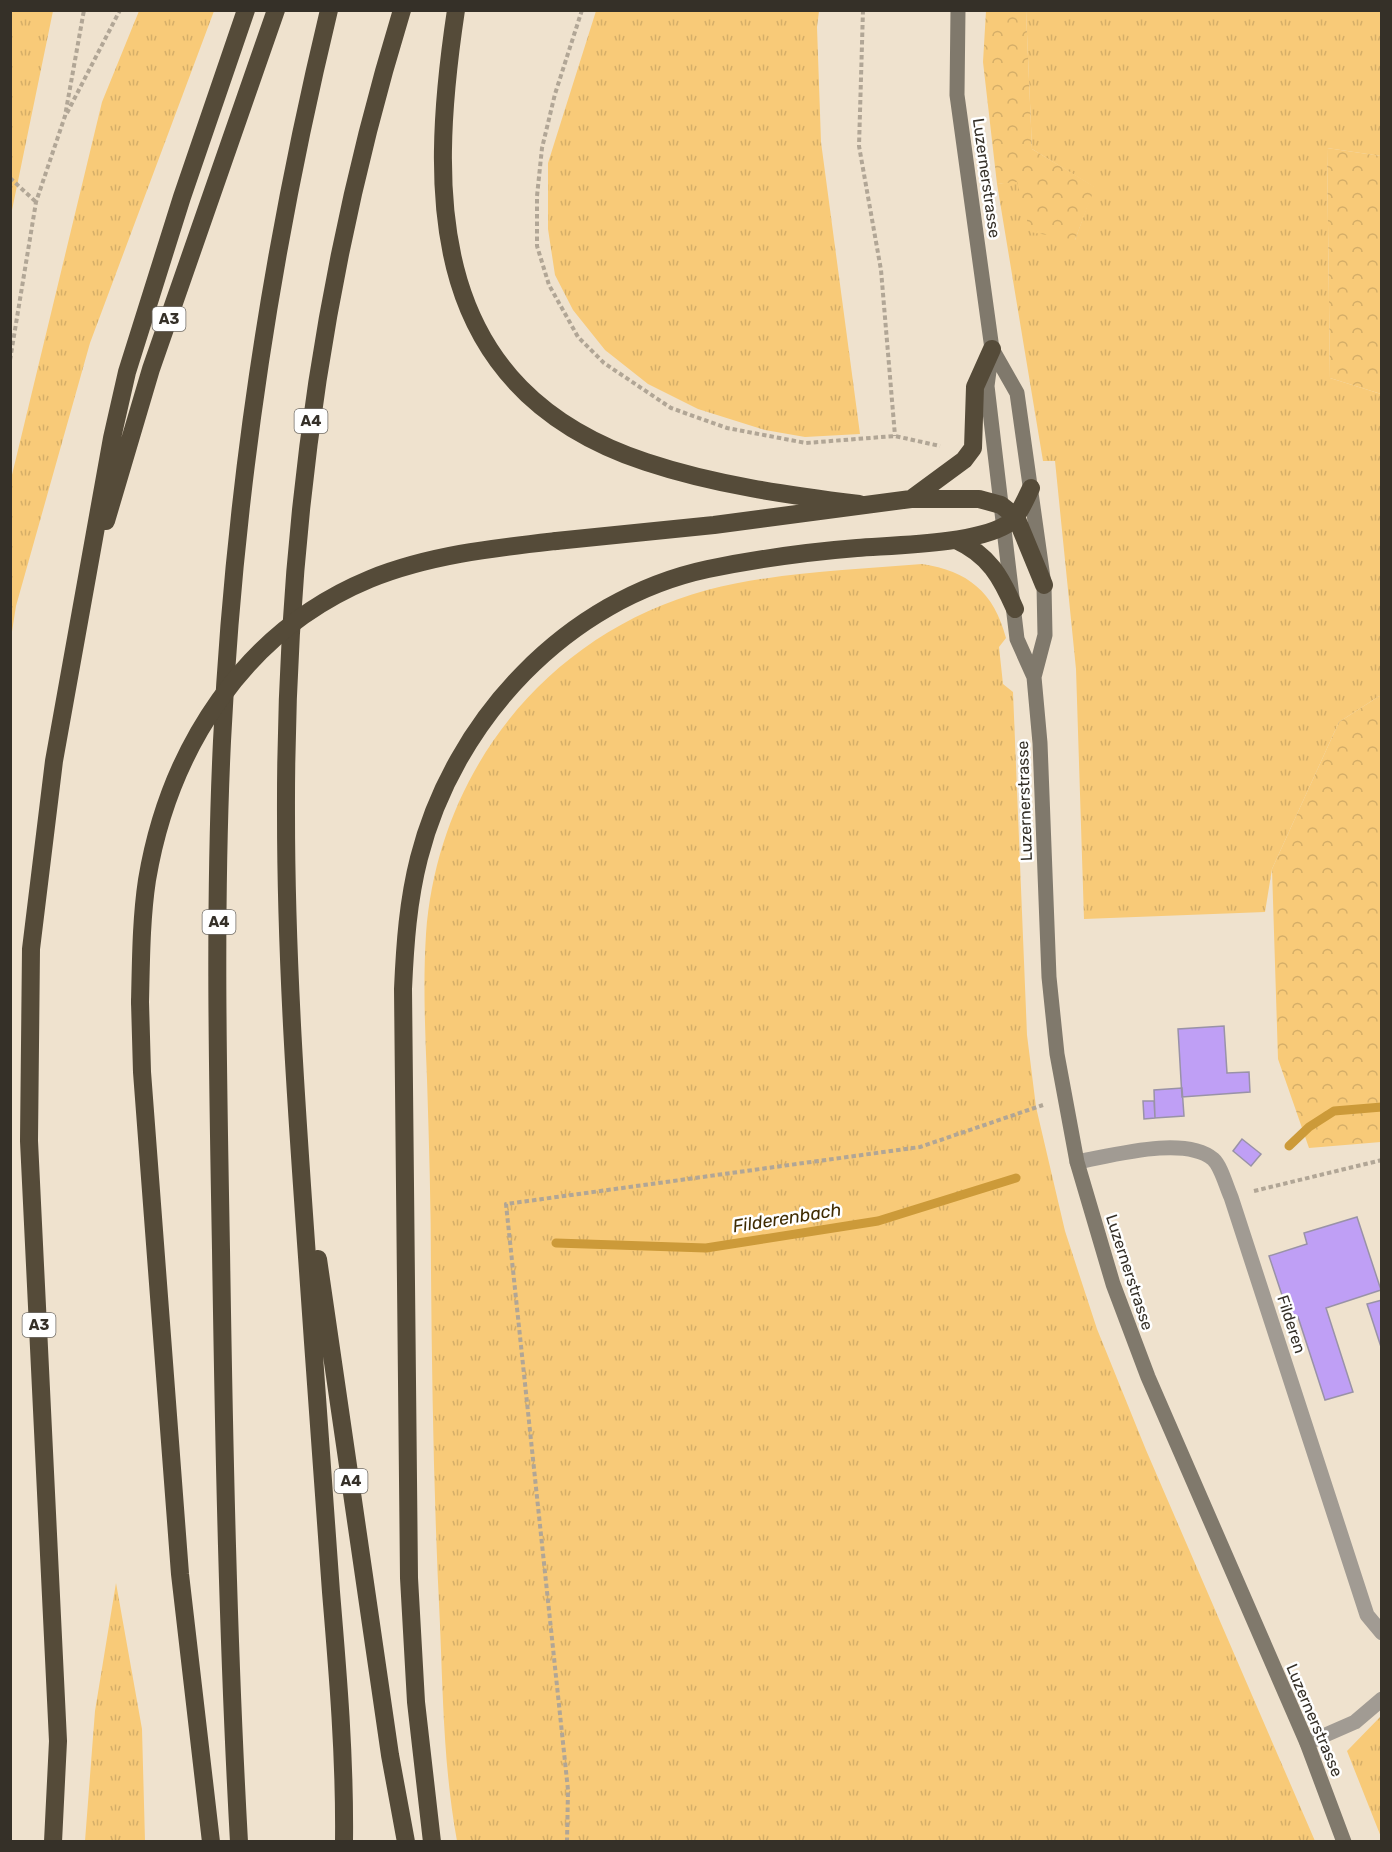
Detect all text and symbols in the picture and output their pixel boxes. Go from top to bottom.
street label: Luzernerstrasse [969,117,1004,239]
road number: A3 [152,307,186,331]
road number: A4 [294,409,328,433]
street label: Luzernerstrasse [1013,740,1036,862]
road number: A4 [202,910,236,934]
water label: Filderenbach [731,1199,843,1237]
street label: Luzernerstrasse [1102,1212,1157,1333]
street label: Filderen [1273,1293,1310,1356]
road number: A3 [22,1313,56,1337]
road number: A4 [334,1469,368,1493]
street label: Luzernerstrasse [1282,1661,1347,1779]

